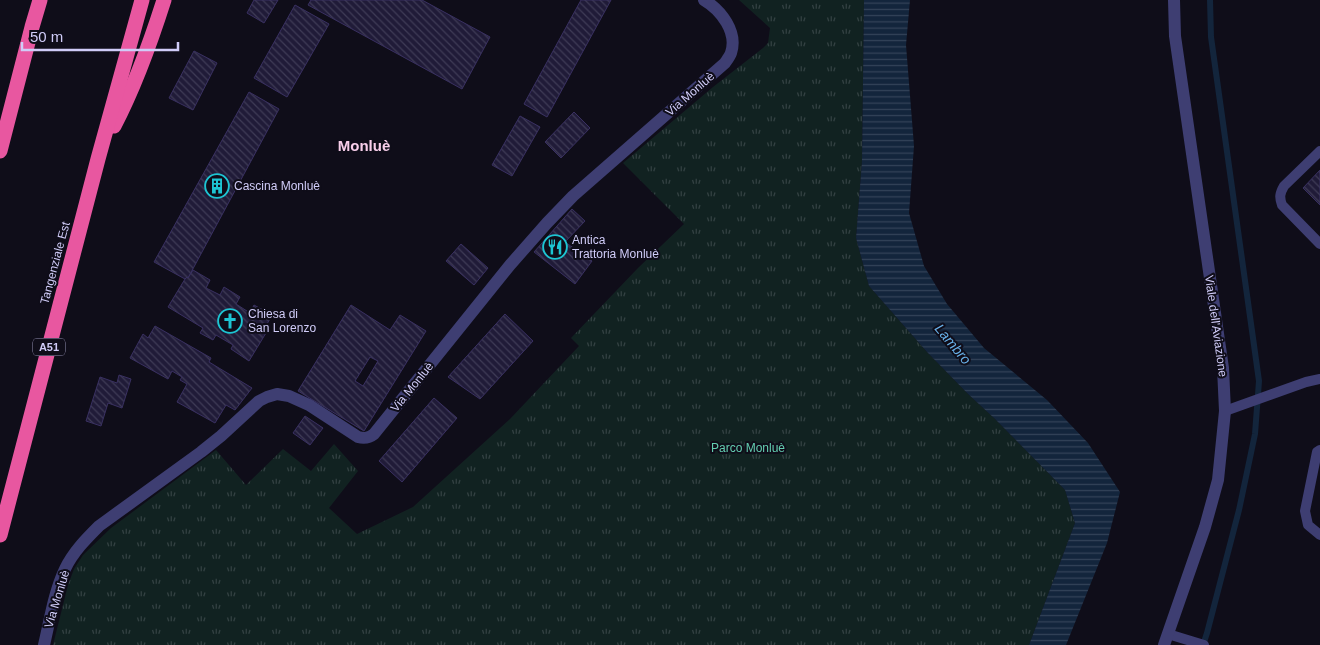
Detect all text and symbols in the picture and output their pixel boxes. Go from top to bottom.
scale bar [22,20,179,52]
text: 50 m [30,28,63,45]
street label: Via Monluè [663,69,717,119]
district label: Monluè [338,137,390,154]
building icon: Cascina Monluè [204,173,230,199]
place label: Cascina Monluè [234,179,320,193]
street label: Tangenziale Est [37,220,73,306]
place label: Antica Trattoria Monluè [572,233,659,261]
restaurant icon: Antica Trattoria Monluè [542,234,568,260]
street label: Viale dell'Aviazione [1202,274,1230,378]
place label: Chiesa di San Lorenzo [248,307,316,335]
church icon: Chiesa di San Lorenzo [217,308,243,334]
water label: Lambro [932,321,975,367]
road number: A51 [33,338,65,356]
street label: Via Monluè [388,359,436,415]
park label: Parco Monluè [711,441,785,455]
street label: Via Monluè [42,568,73,630]

